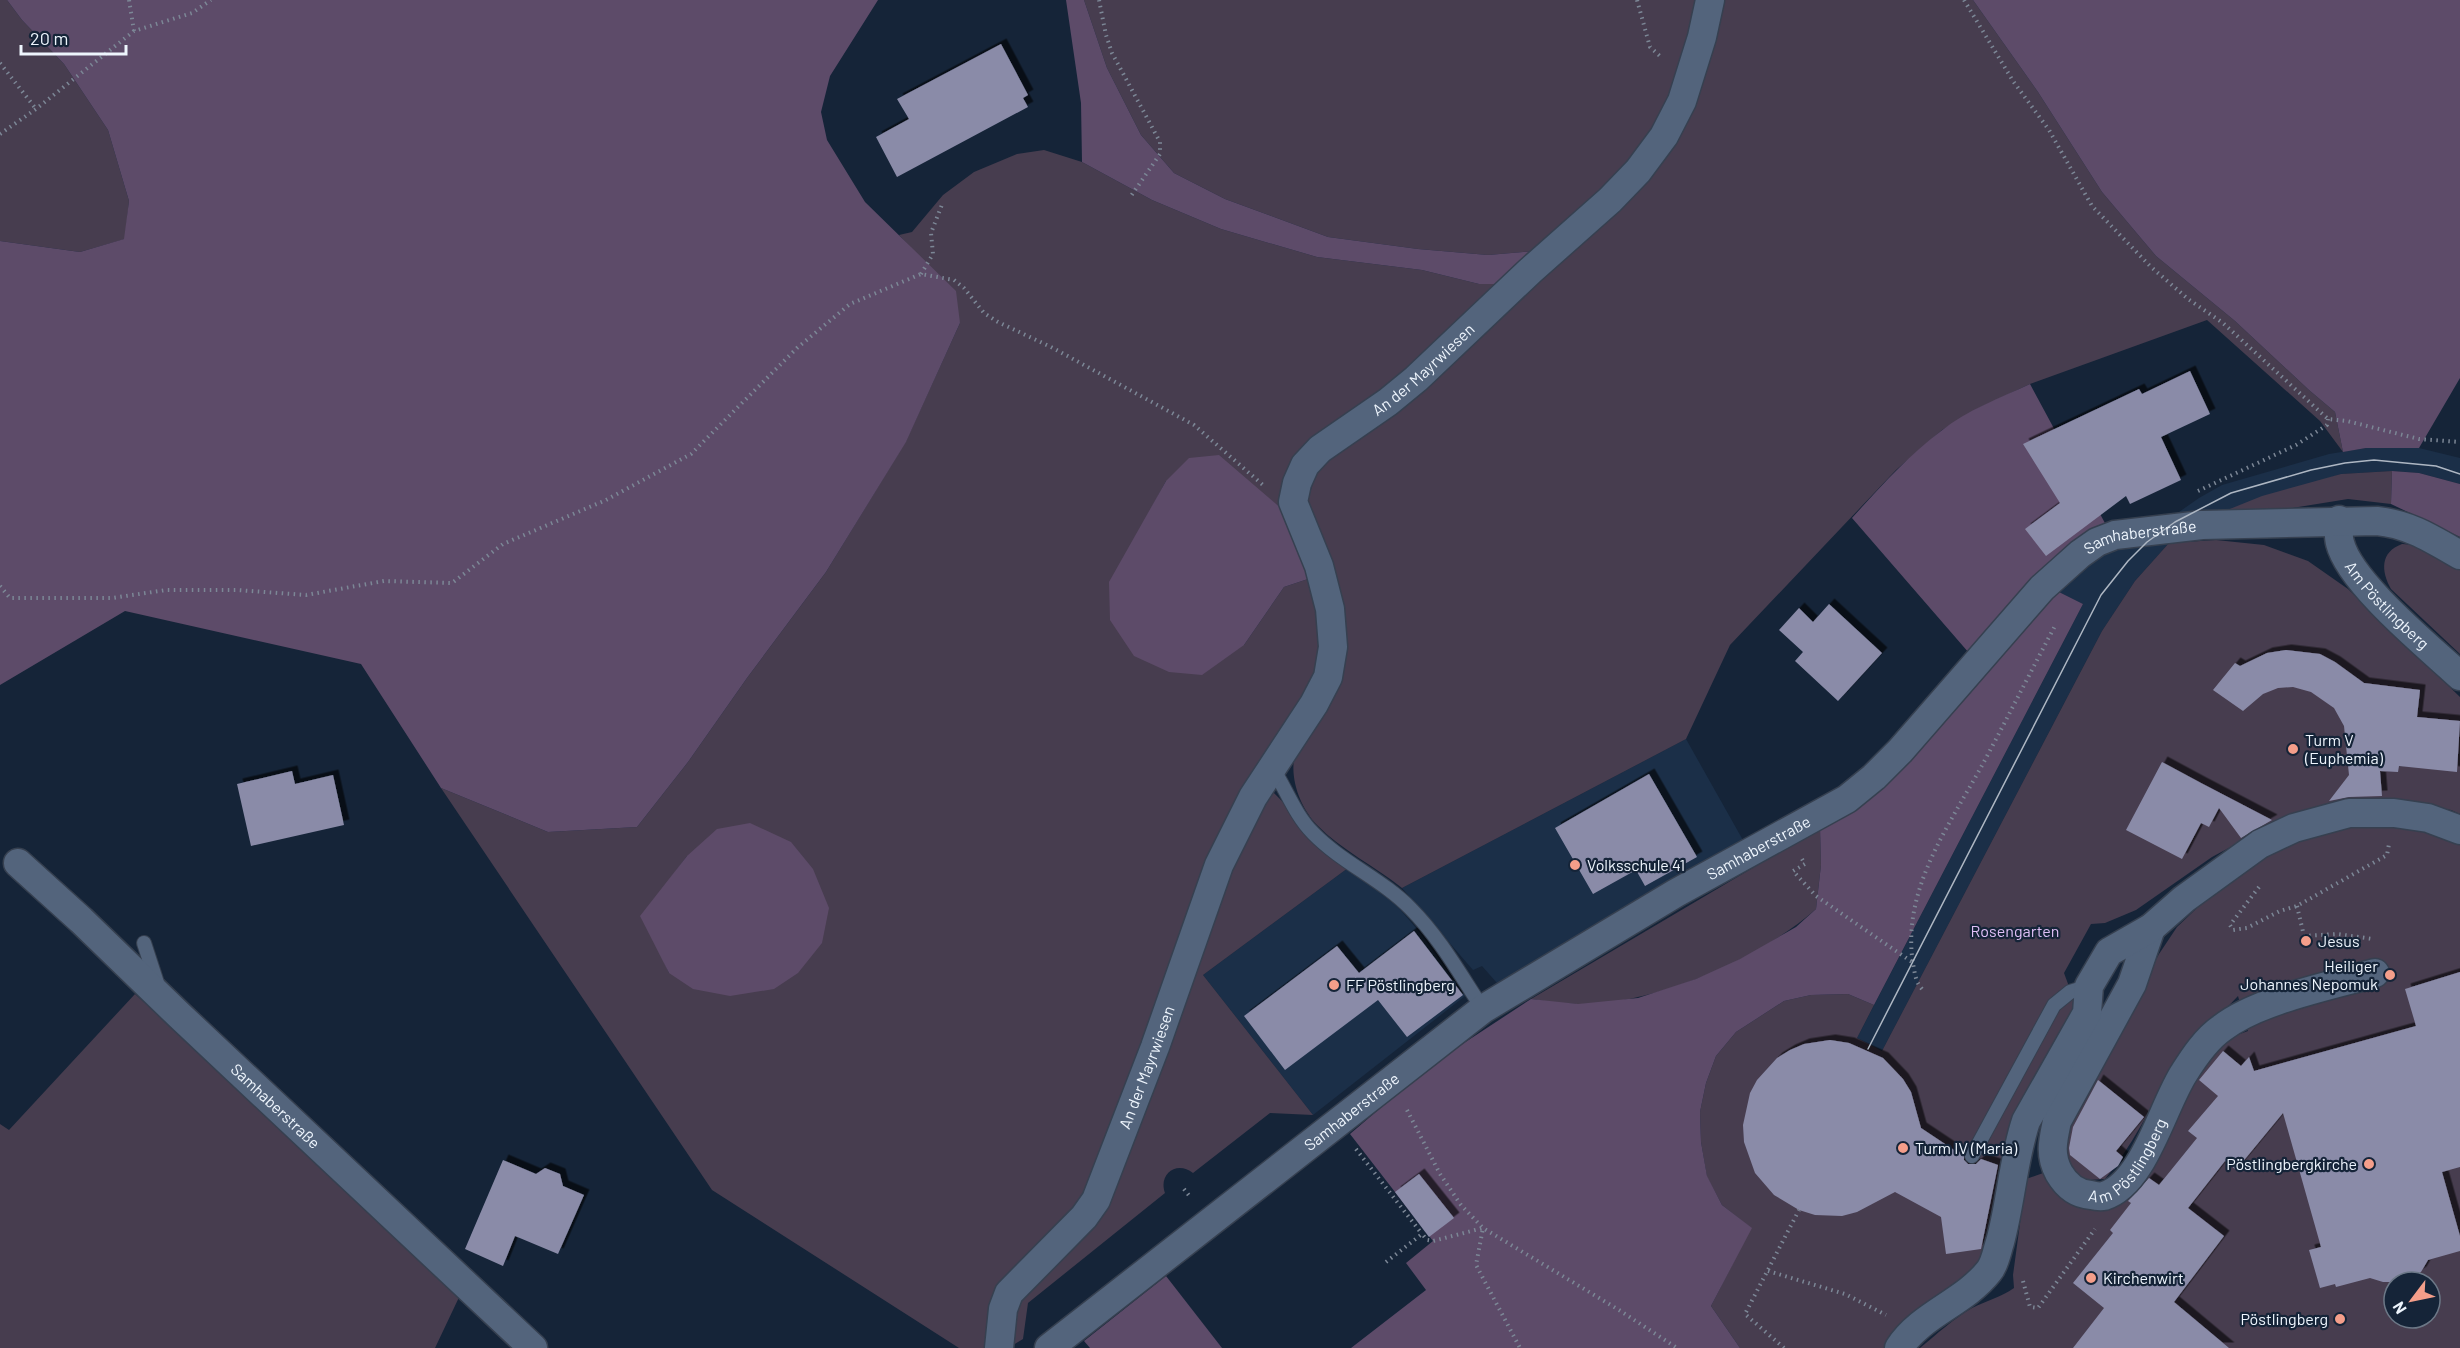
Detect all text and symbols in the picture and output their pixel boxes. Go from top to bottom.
scale bar [21,18,126,56]
text: 20 m [30,27,68,49]
street label: An der Mayrwiesen [1368,319,1478,419]
street label: Samhaberstraße [2080,516,2197,558]
street label: Am Pöstlingberg [2342,557,2433,653]
place label: Turm V (Euphemia) [2304,730,2384,767]
marker: Turm V (Euphemia) [2286,742,2300,756]
street label: Samhaberstraße [1703,811,1813,883]
place label: Volksschule 41 [1587,855,1685,874]
marker: Volksschule 41 [1568,858,1582,872]
park label: Rosengarten [1971,921,2059,940]
place label: Jesus [2318,931,2360,950]
marker: Jesus [2299,934,2313,948]
place label: Heiliger Johannes Nepomuk [2240,956,2378,993]
marker: Heiliger Johannes Nepomuk [2383,968,2397,982]
place label: FF Pöstlingberg [1346,975,1455,994]
marker: FF Pöstlingberg [1327,978,1341,992]
street label: An der Mayrwiesen [1114,1003,1178,1131]
street label: Samhaberstraße [227,1059,324,1152]
street label: Samhaberstraße [1300,1068,1403,1154]
street label: Am Pöstlingberg [2087,1115,2170,1206]
place label: Turm IV (Maria) [1915,1138,2018,1157]
marker: Turm IV (Maria) [1896,1141,1910,1155]
place label: Pöstlingbergkirche [2226,1154,2357,1173]
marker: Pöstlingbergkirche [2362,1157,2376,1171]
place label: Kirchenwirt [2103,1268,2184,1287]
north arrow [2382,1270,2442,1330]
marker: Kirchenwirt [2084,1271,2098,1285]
text: N [2388,1299,2410,1318]
place label: Pöstlingberg [2240,1309,2328,1328]
marker: Pöstlingberg [2333,1312,2347,1326]

